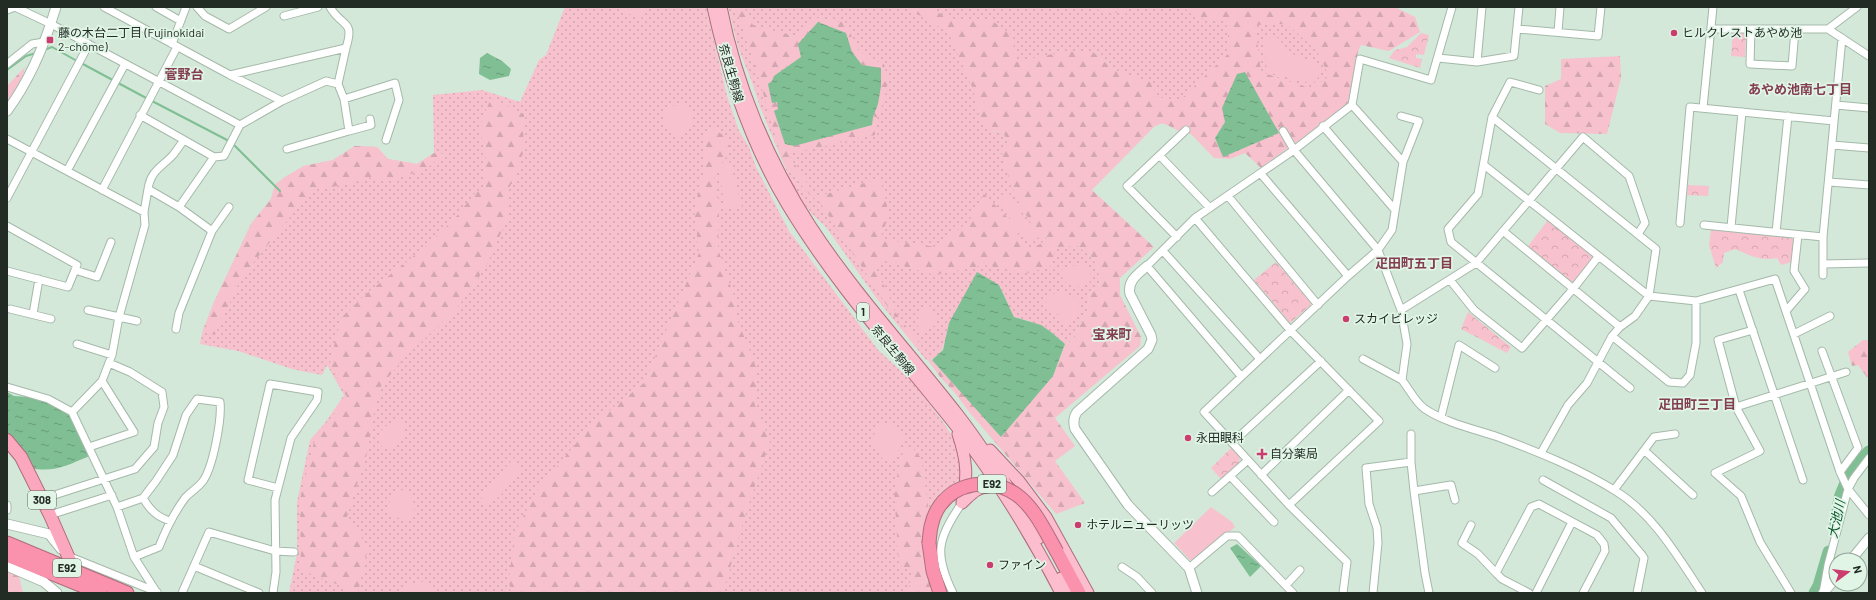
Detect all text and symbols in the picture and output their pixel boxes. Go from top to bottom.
place label: 藤の木台二丁目 (Fujinokidai 2-chōme) [58,25,204,53]
place label: ヒルクレストあやめ池 [1682,25,1802,39]
marker: ヒルクレストあやめ池 [1669,28,1679,38]
marker: 藤の木台二丁目 (Fujinokidai 2-chōme) [45,35,55,45]
street label: 奈良生駒線 [717,42,747,103]
district label: 菅野台 [164,66,204,82]
district label: あやめ池南七丁目 [1748,81,1852,97]
district label: 疋田町五丁目 [1375,255,1453,271]
road number: 1 [857,303,869,321]
place label: スカイビレッジ [1354,311,1438,325]
marker: スカイビレッジ [1341,314,1351,324]
street label: 奈良生駒線 [869,322,918,377]
district label: 宝来町 [1092,326,1132,342]
district label: 疋田町三丁目 [1658,396,1736,412]
place label: 永田眼科 [1196,430,1244,444]
marker: 永田眼科 [1183,433,1193,443]
place label: 自分薬局 [1270,446,1318,460]
marker: 自分薬局 [1257,449,1267,459]
road number: E92 [978,475,1006,493]
road number: 308 [28,491,56,509]
water label: 大池川 [1824,496,1848,540]
place label: ホテルニューリッツ [1086,517,1194,531]
marker: ホテルニューリッツ [1073,520,1083,530]
north arrow [1828,552,1868,592]
place label: ファイン [998,557,1046,571]
road number: E92 [53,559,81,577]
marker: ファイン [985,560,995,570]
text: N [1851,564,1865,575]

